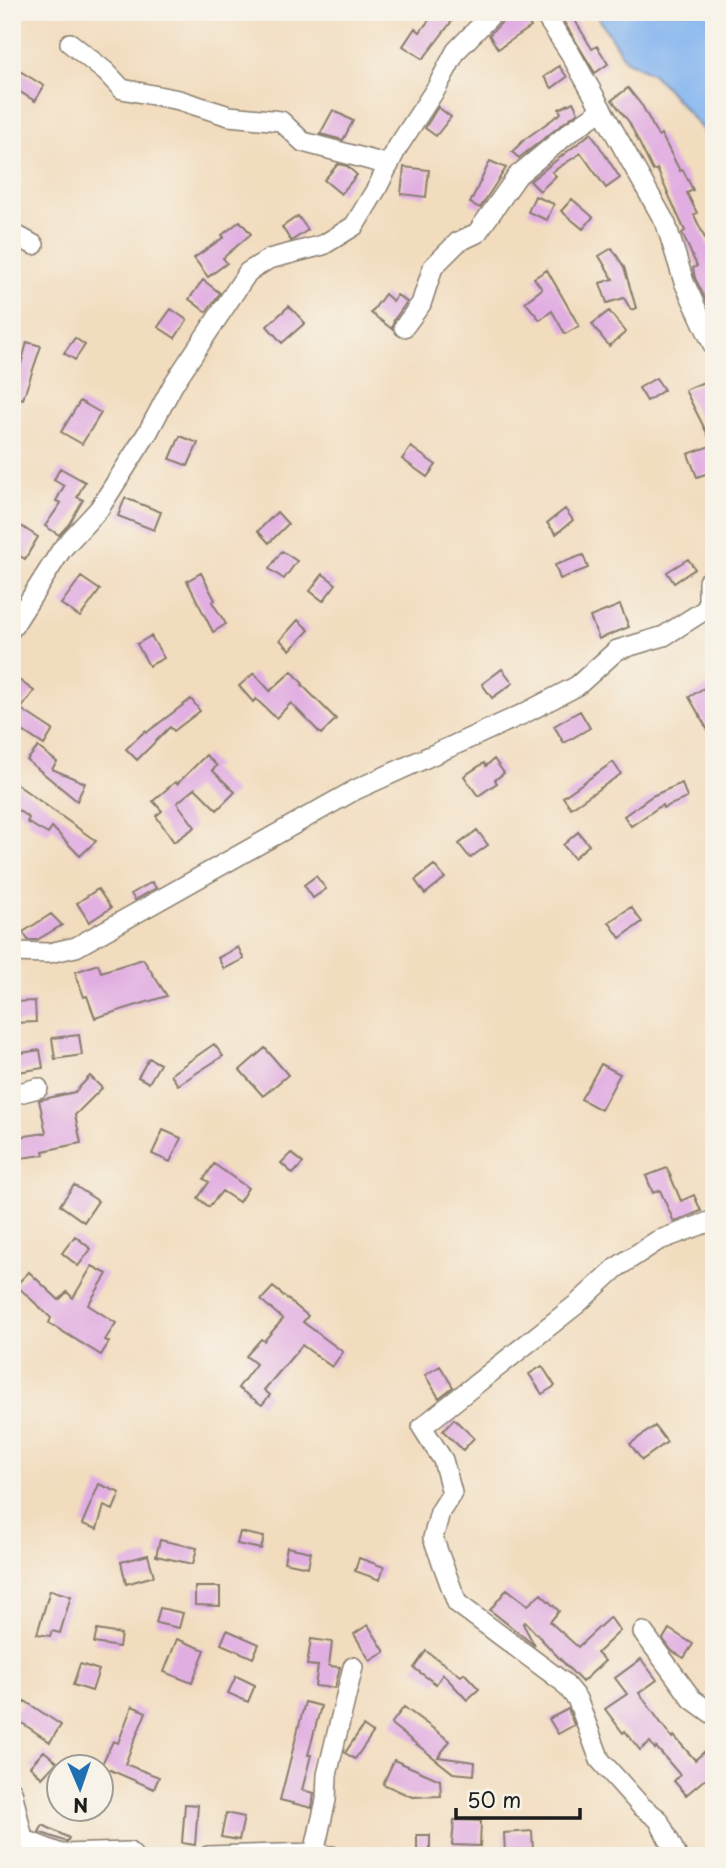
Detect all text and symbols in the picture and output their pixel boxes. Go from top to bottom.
north arrow [46,1752,116,1822]
scale bar [456,1777,581,1821]
text: 50 m [467,1783,521,1815]
text: N [73,1792,89,1820]

